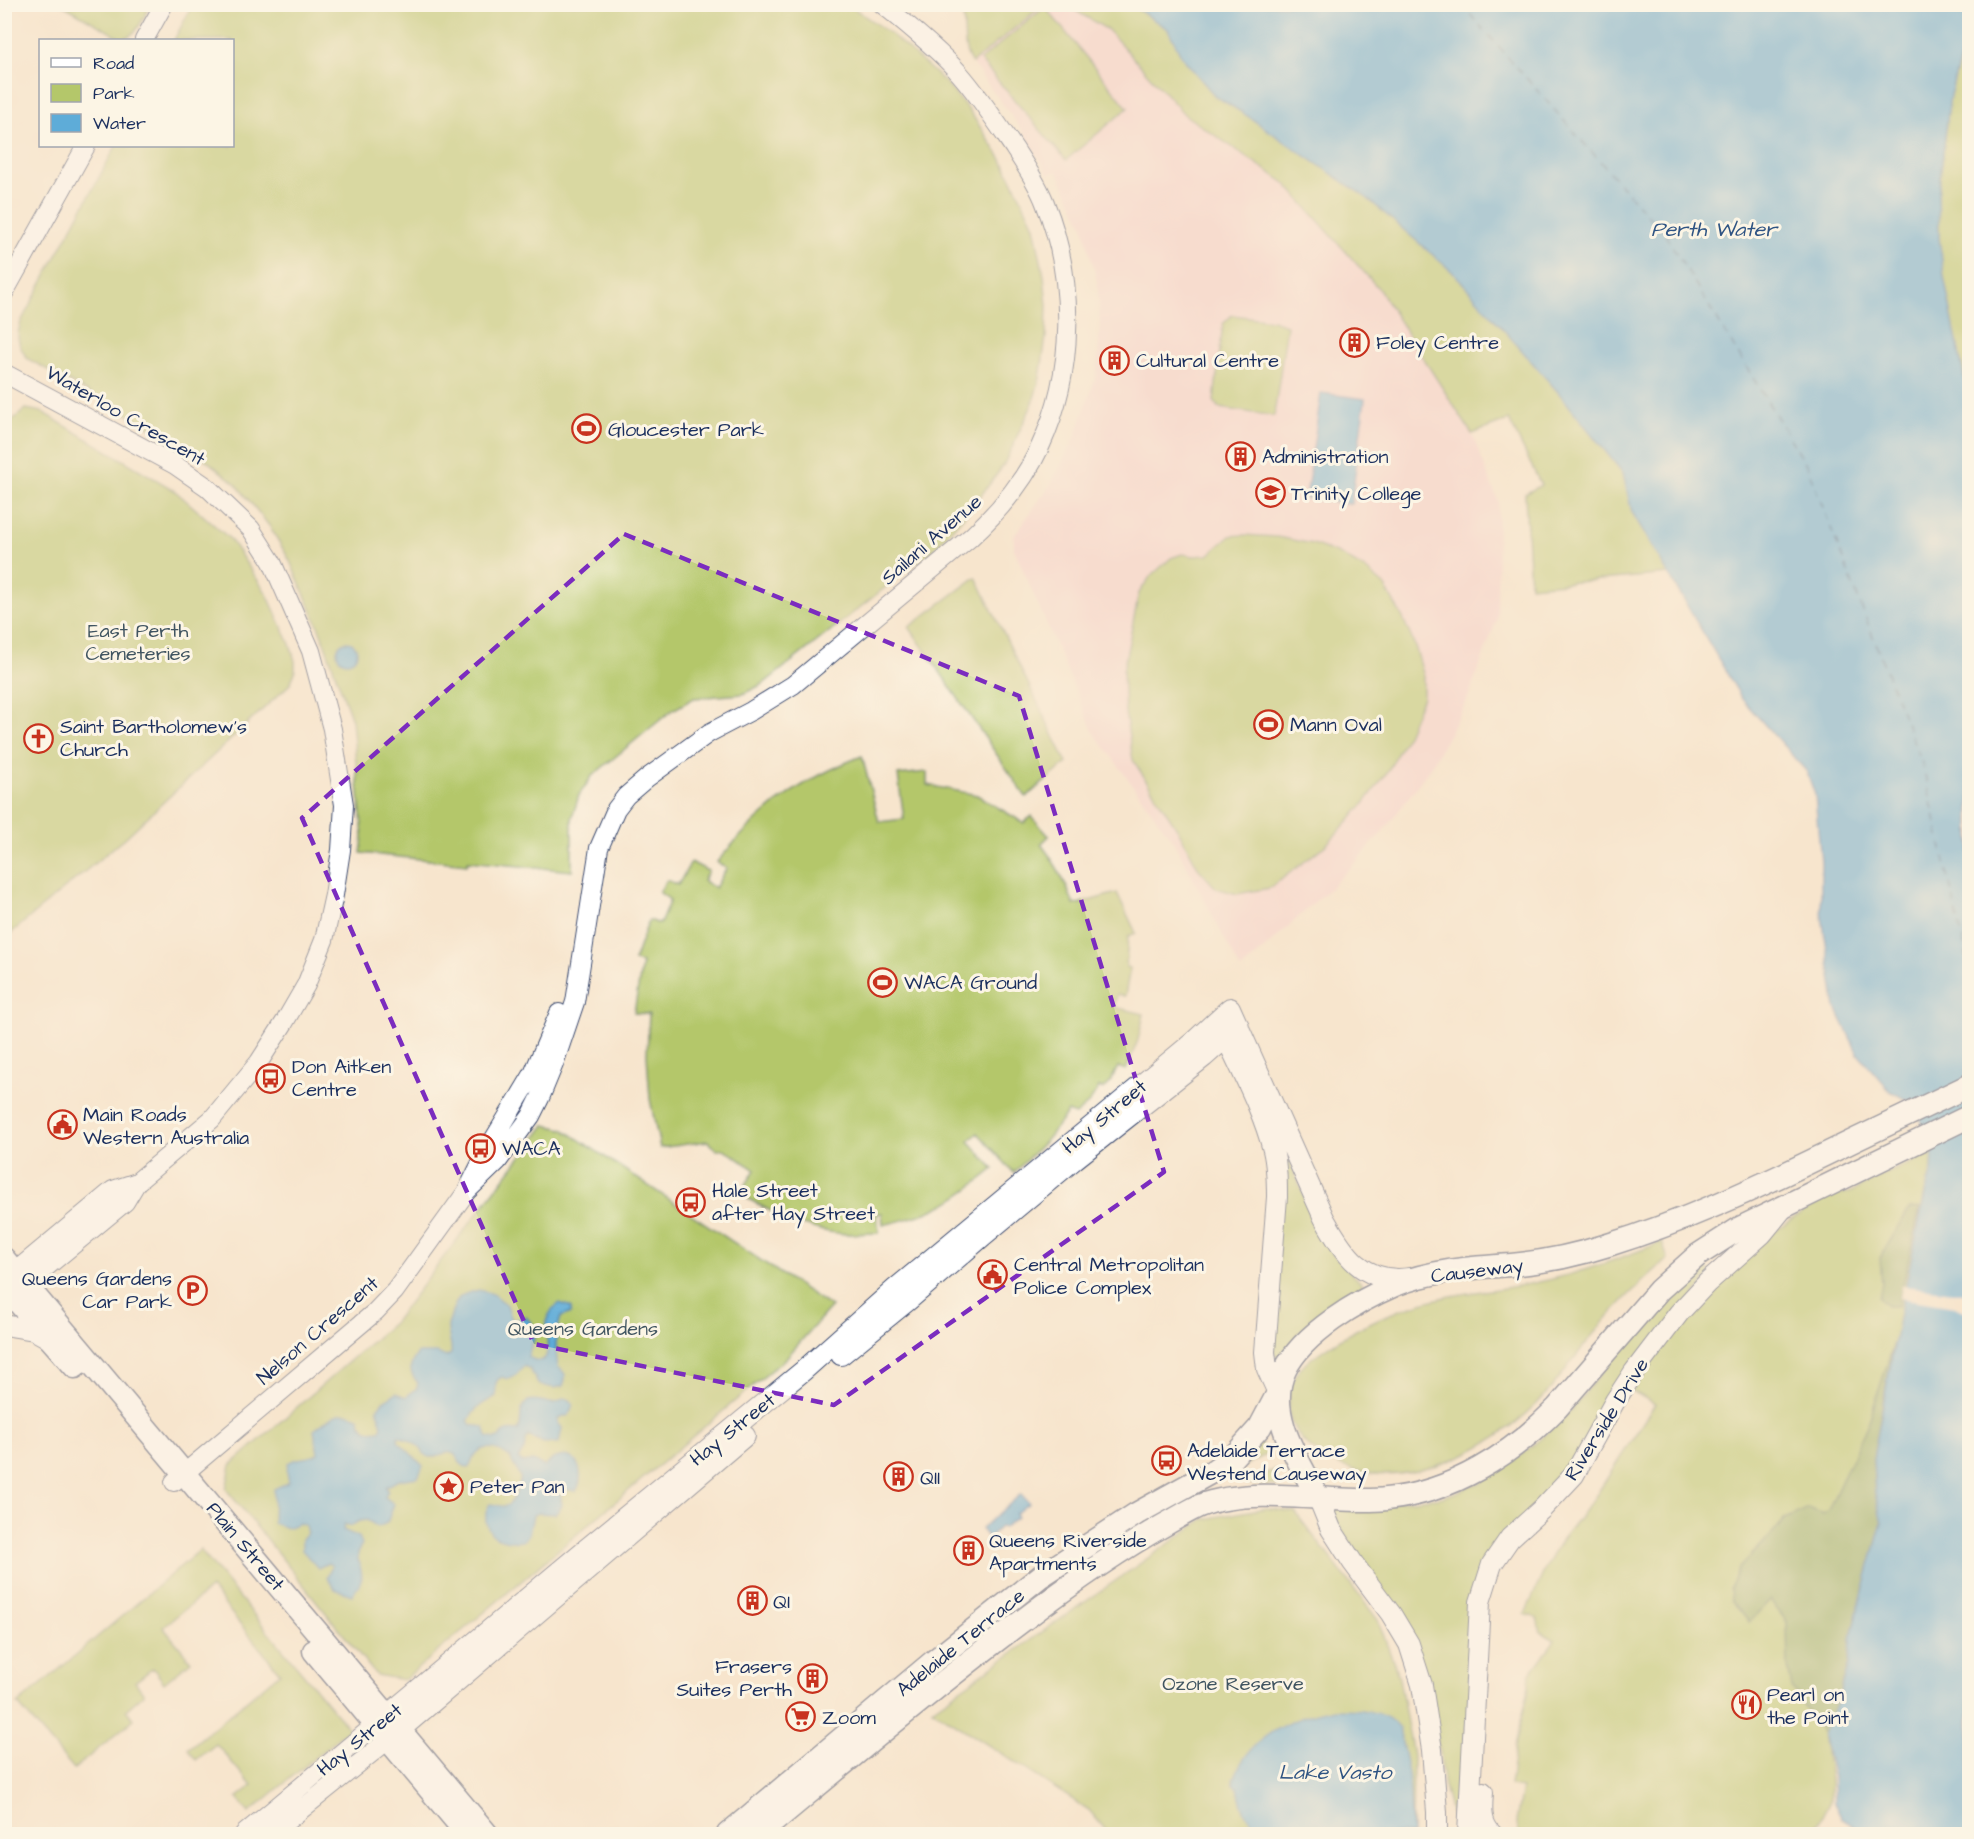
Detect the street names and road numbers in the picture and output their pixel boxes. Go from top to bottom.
street label: Waterloo Crescent [40,359,211,473]
street label: Sailani Avenue [875,488,988,591]
street label: Hay Street [1056,1073,1154,1161]
street label: Causeway [1429,1251,1525,1292]
street label: Nelson Crescent [251,1270,385,1392]
street label: Riverside Drive [1558,1353,1656,1486]
street label: Hay Street [684,1386,782,1474]
street label: Plain Street [200,1496,291,1597]
street label: Adelaide Terrace [890,1582,1031,1703]
street label: Hay Street [311,1696,409,1784]

